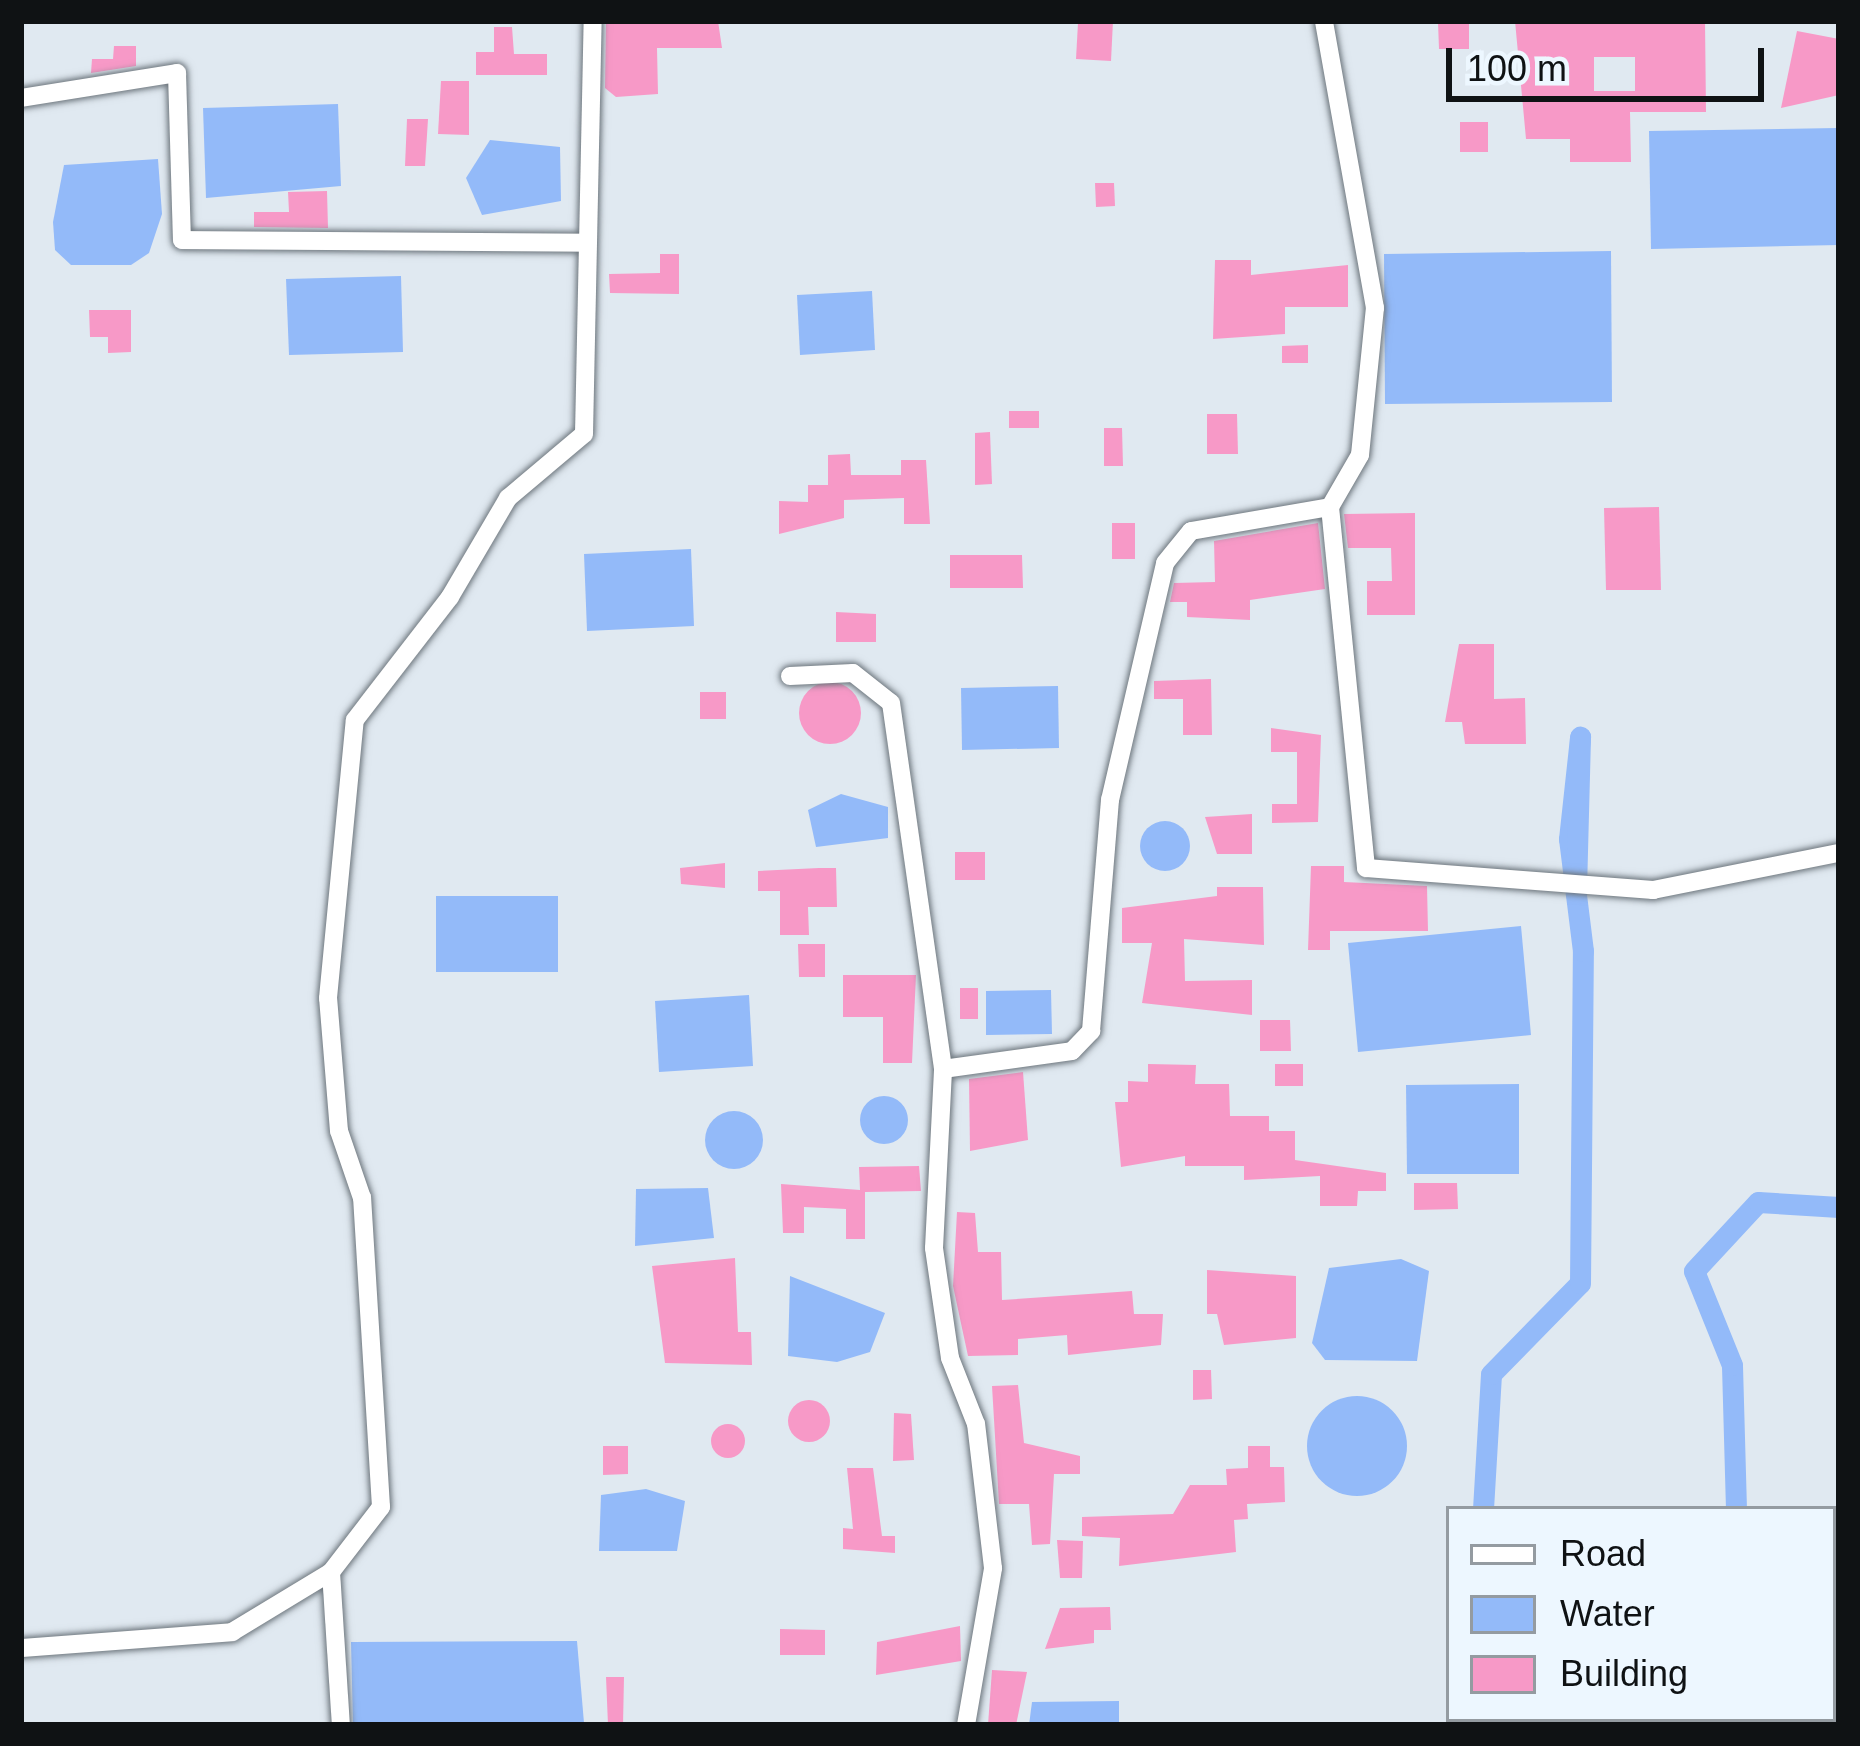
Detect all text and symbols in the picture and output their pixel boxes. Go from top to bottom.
scale bar [1452,24,1770,98]
text: 100 m [1467,48,1567,89]
legend [1446,1506,1836,1722]
text: Road [1560,1533,1646,1574]
text: Water [1560,1593,1655,1634]
text: Building [1560,1653,1688,1694]

